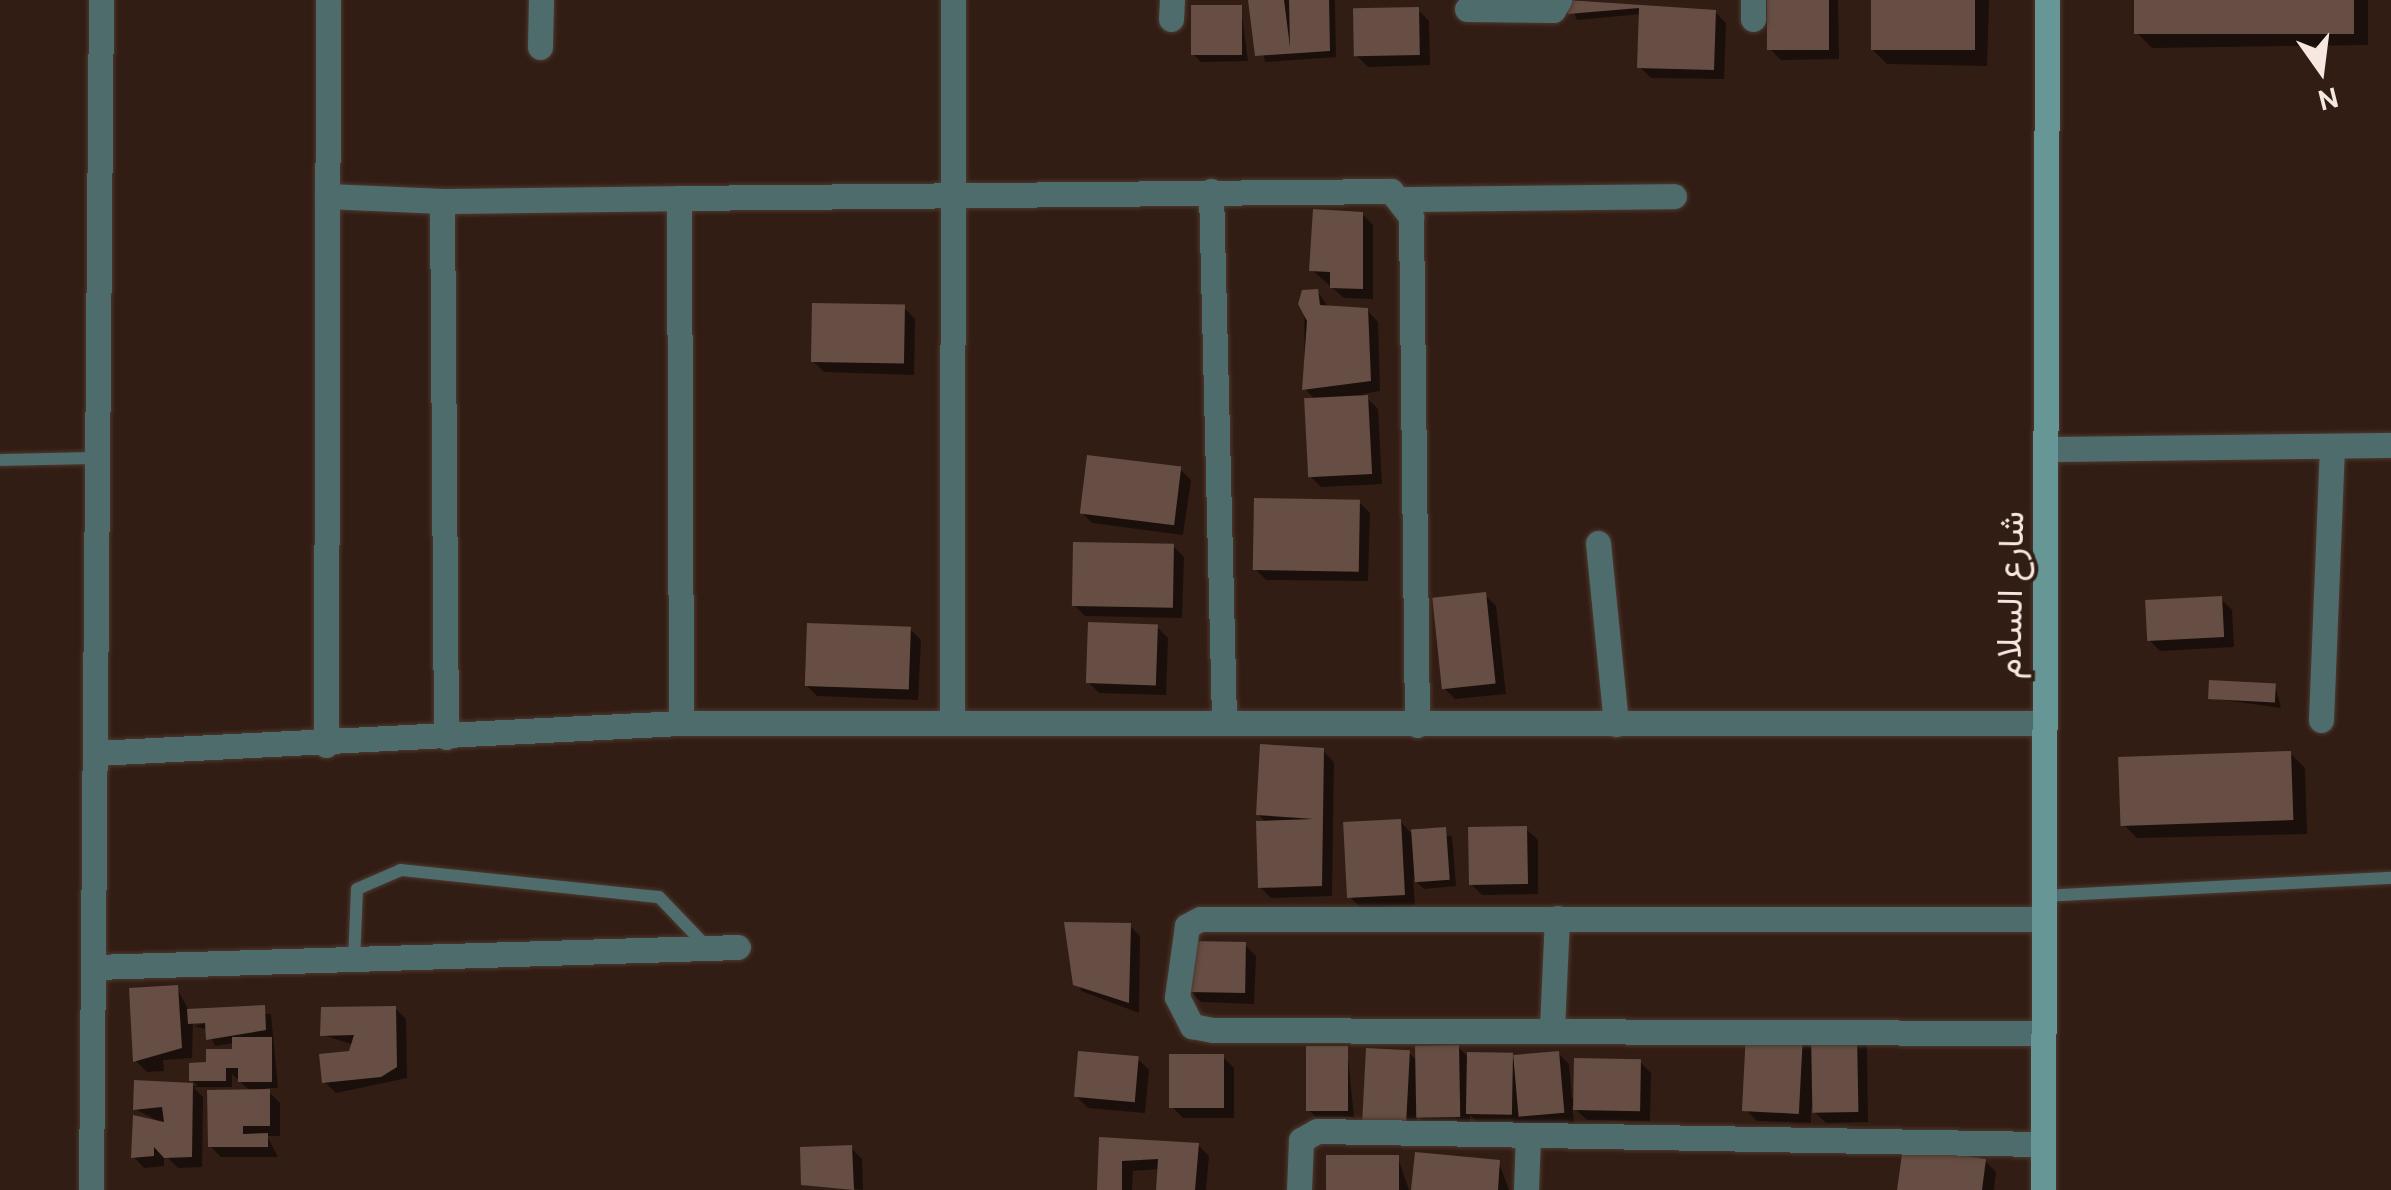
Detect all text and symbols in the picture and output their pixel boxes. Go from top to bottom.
north arrow [2271,20,2371,120]
text: N [2315,80,2342,118]
street label: شارع السلام [1988,511,2032,679]

